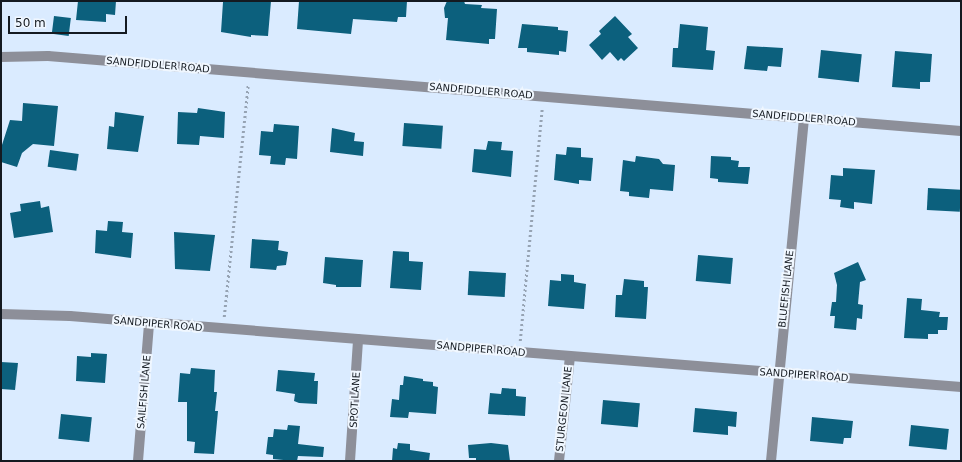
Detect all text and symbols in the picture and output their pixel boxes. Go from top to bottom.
scale bar [10,8,129,34]
text: 50 m [15,16,46,30]
street label: SANDFIDDLER ROAD [106,54,210,76]
street label: SANDFIDDLER ROAD [429,80,533,102]
street label: SANDFIDDLER ROAD [752,107,856,129]
street label: BLUEFISH LANE [776,250,796,328]
street label: SANDPIPER ROAD [113,314,203,334]
street label: SANDPIPER ROAD [436,339,526,359]
street label: SAILFISH LANE [135,355,153,429]
street label: STURGEON LANE [554,366,574,452]
street label: SANDPIPER ROAD [759,366,849,384]
street label: SPOT LANE [348,372,362,428]

